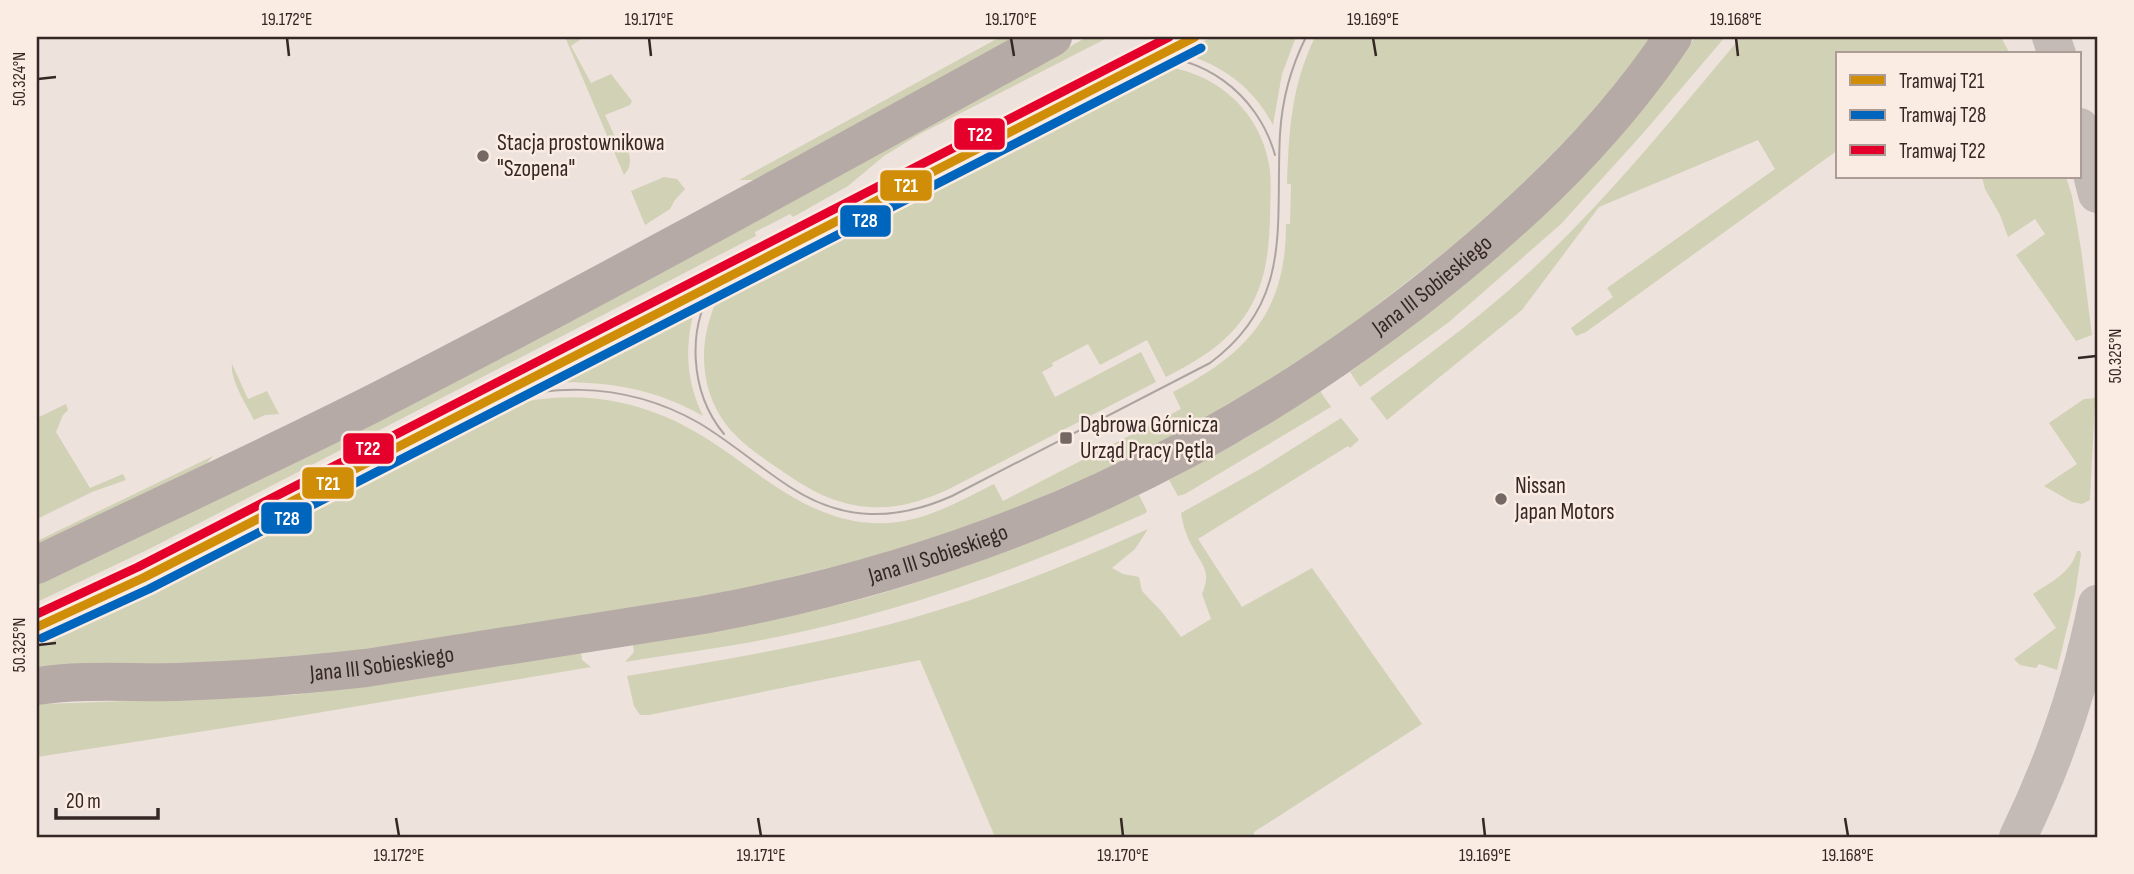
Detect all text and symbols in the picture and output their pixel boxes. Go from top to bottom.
text: 19.172°E [261,9,313,30]
text: 19.171°E [624,9,674,30]
text: 19.170°E [985,9,1037,30]
text: 19.169°E [1347,9,1399,30]
text: 19.168°E [1710,9,1762,30]
text: 50.324°N [9,52,30,106]
legend [1836,52,2082,178]
text: Tramwaj T21 [1899,69,1985,94]
text: Tramwaj T28 [1899,103,1986,128]
line badge: T22 [953,117,1006,151]
text: T22 [968,124,992,147]
place label: Stacja prostownikowa "Szopena" [497,129,665,183]
text: Tramwaj T22 [1899,139,1986,164]
marker: Stacja prostownikowa "Szopena" [475,148,491,164]
line badge: T21 [879,169,933,202]
text: T21 [894,175,919,198]
line badge: T28 [839,204,892,238]
text: T28 [852,210,878,233]
street label: Jana III Sobieskiego [1366,229,1498,342]
text: 50.325°N [2105,329,2126,383]
place label: Dąbrowa Górnicza Urząd Pracy Pętla [1080,411,1218,465]
marker: Dąbrowa Górnicza Urząd Pracy Pętla [1058,430,1074,446]
line badge: T22 [342,432,395,465]
text: T22 [356,438,380,461]
line badge: T21 [301,466,355,500]
place label: Nissan Japan Motors [1514,472,1615,526]
text: T21 [316,473,341,496]
marker: Nissan Japan Motors [1493,491,1509,507]
line badge: T28 [260,501,313,535]
text: T28 [274,508,300,531]
street label: Jana III Sobieskiego [864,518,1012,590]
text: 50.325°N [9,618,30,672]
street label: Jana III Sobieskiego [308,640,456,688]
scale bar [56,776,158,820]
text: 20 m [66,789,101,814]
text: 19.172°E [373,845,425,866]
text: 19.171°E [736,845,786,866]
text: 19.170°E [1097,845,1149,866]
text: 19.169°E [1459,845,1511,866]
text: 19.168°E [1822,845,1874,866]

